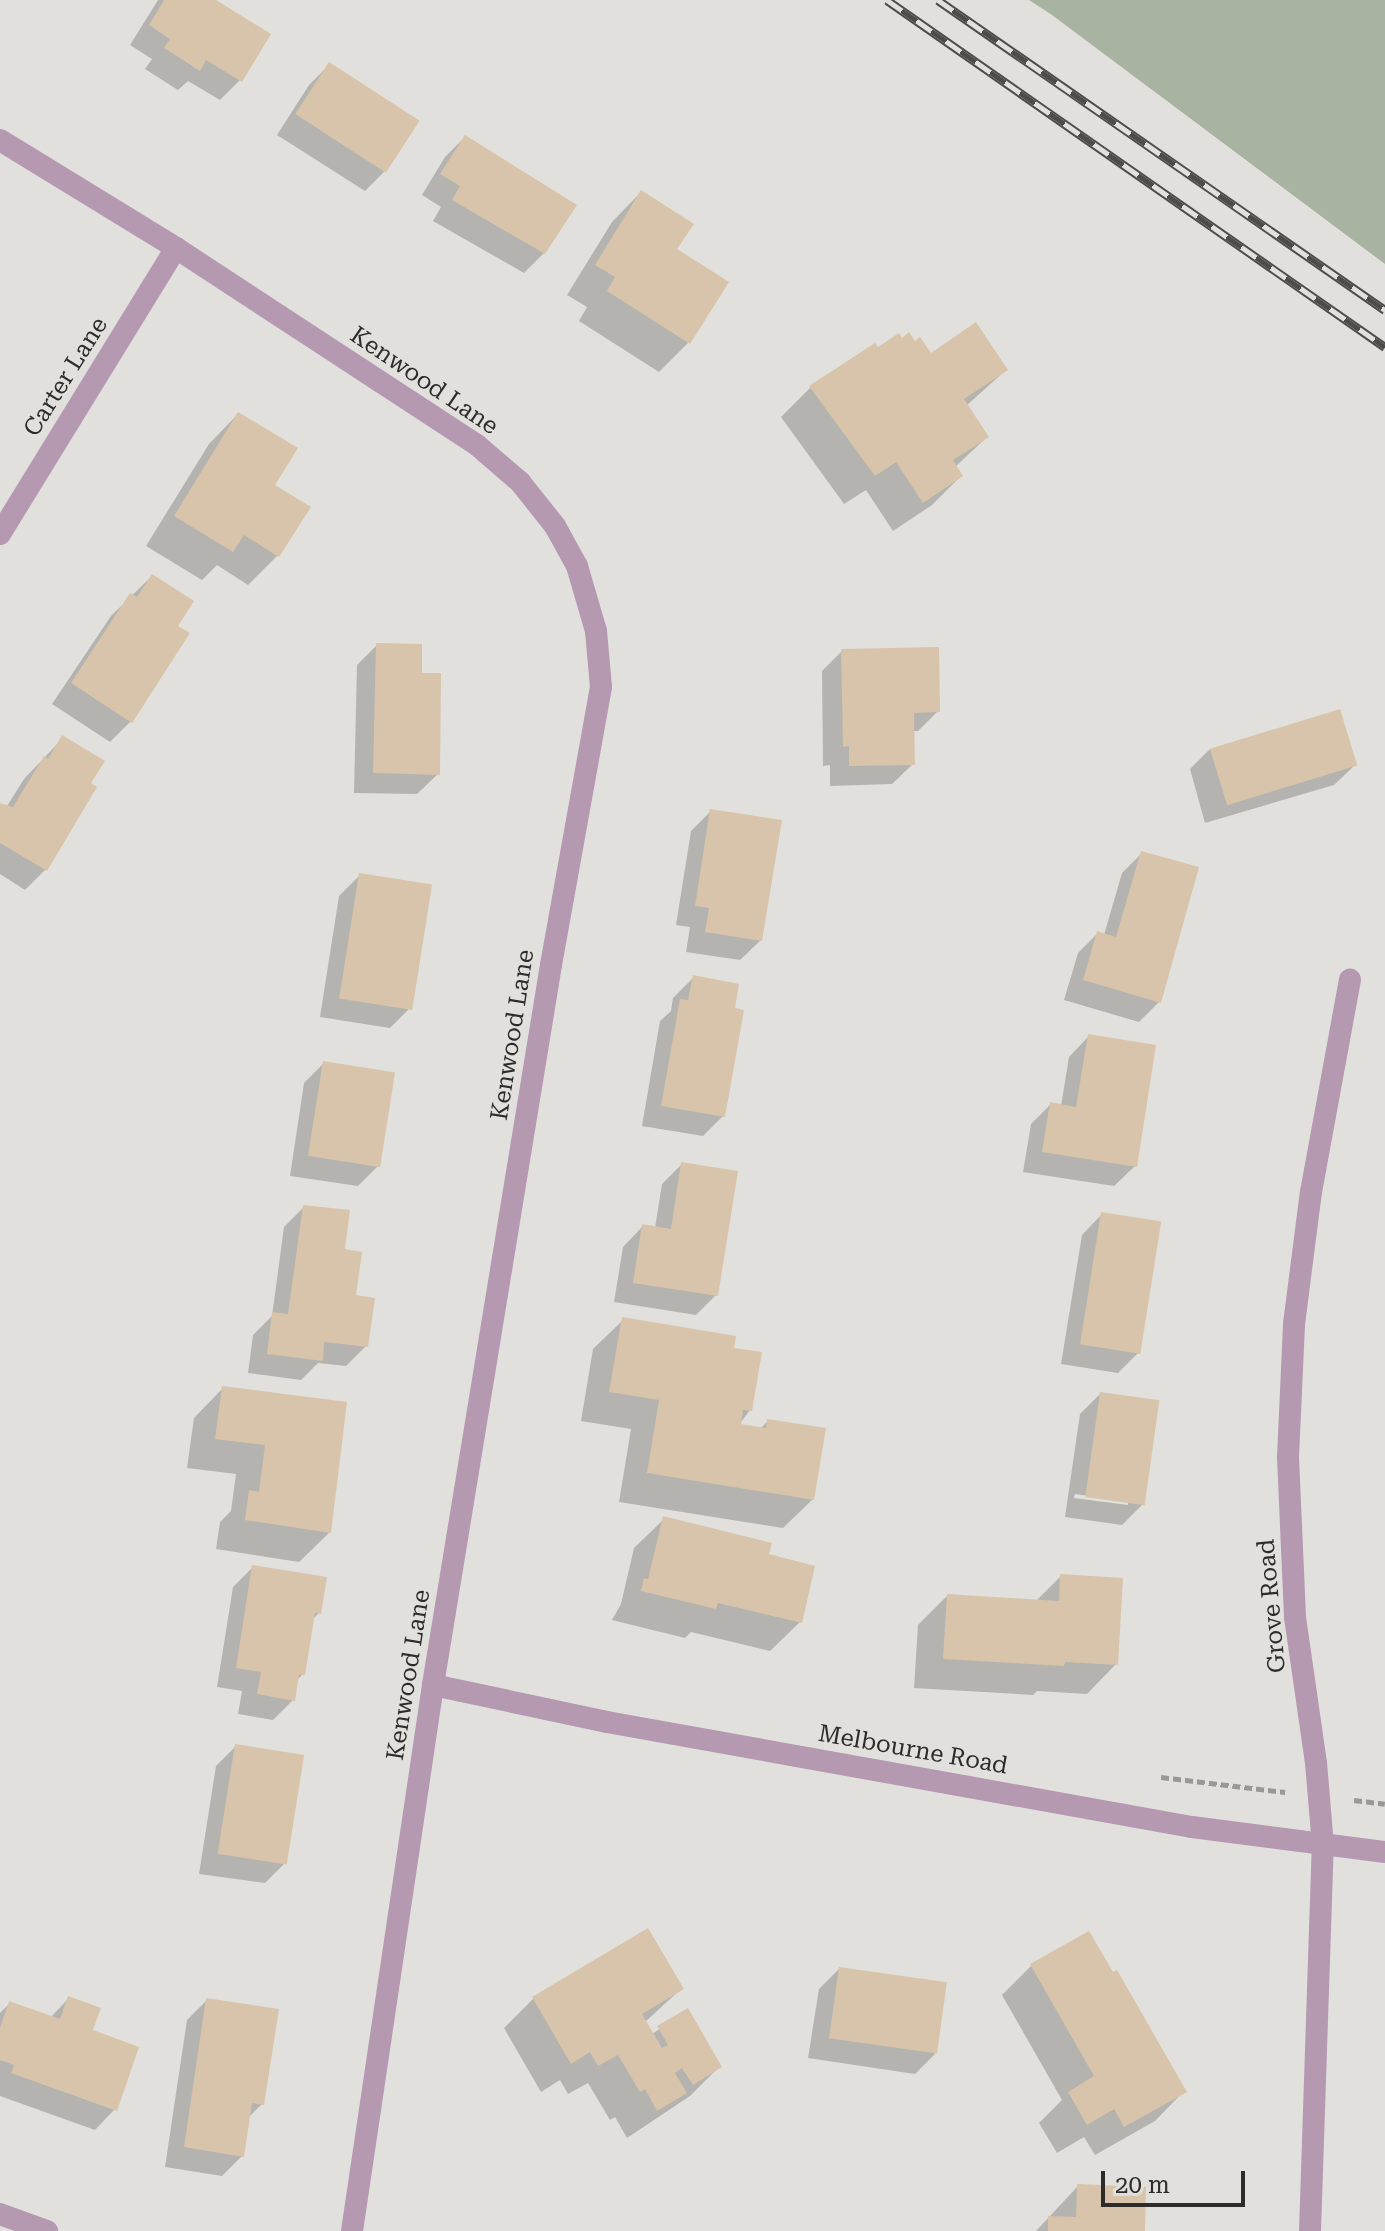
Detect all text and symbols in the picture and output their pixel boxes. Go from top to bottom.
street label: Carter Lane [18,312,114,442]
street label: Kenwood Lane [344,321,504,441]
street label: Kenwood Lane [485,948,541,1122]
street label: Grove Road [1252,1538,1292,1674]
street label: Kenwood Lane [381,1588,437,1762]
street label: Melbourne Road [816,1719,1010,1781]
scale bar [1105,2155,1249,2205]
text: 20 m [1115,2171,1170,2199]

